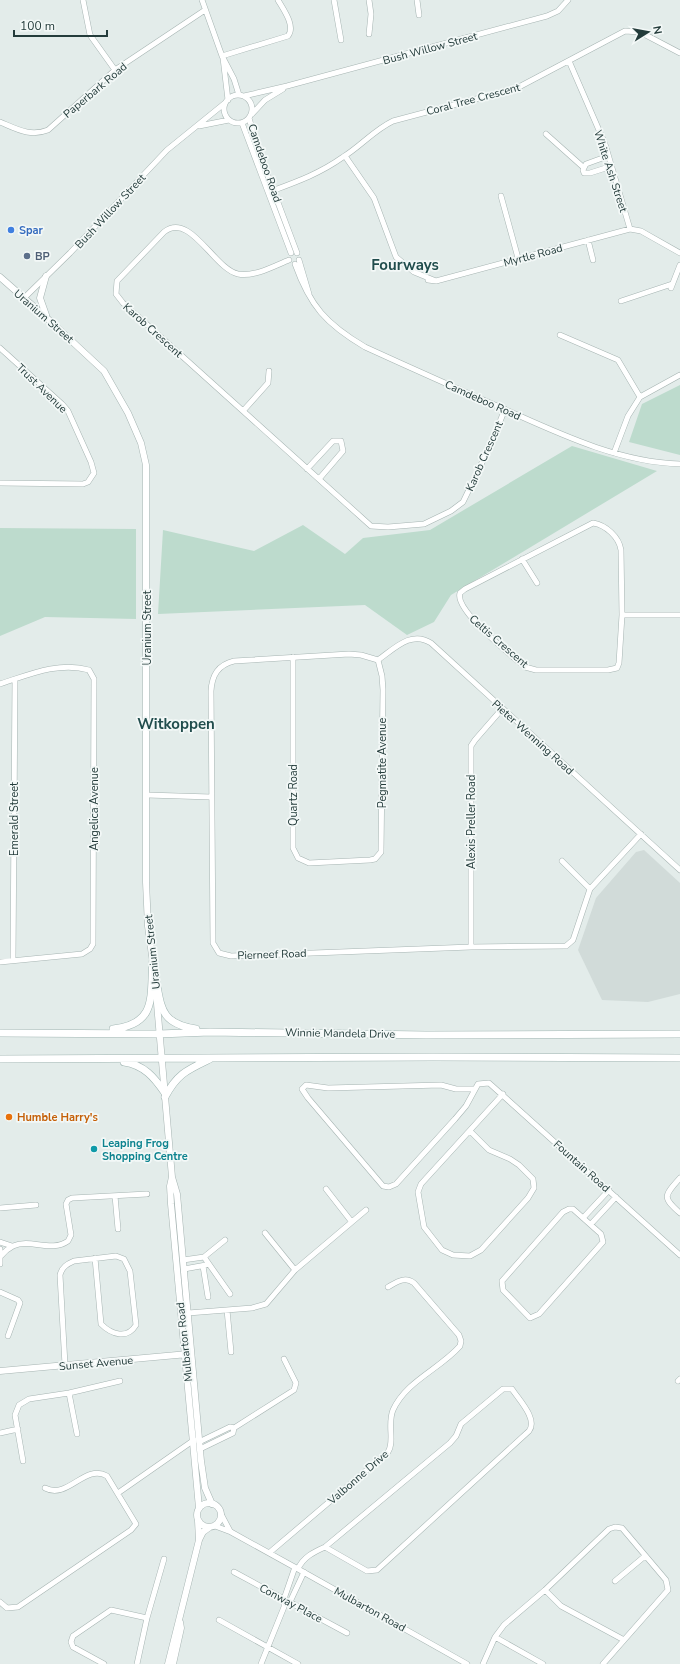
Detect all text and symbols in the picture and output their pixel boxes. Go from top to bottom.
scale bar [14,12,107,38]
north arrow [628,12,668,52]
text: 100 m [20,18,55,34]
text: N [649,25,665,36]
street label: Bush Willow Street [381,29,479,68]
street label: Paperbark Road [60,59,130,121]
street label: Coral Tree Crescent [425,80,522,119]
street label: Camdeboo Road [244,122,285,204]
street label: White Ash Street [590,128,631,214]
street label: Bush Willow Street [72,171,149,252]
place label: Spar [19,223,44,238]
marker: Spar [6,225,16,235]
street label: Myrtle Road [502,240,564,271]
place label: BP [35,249,50,264]
marker: BP [22,251,32,261]
district label: Fourways [371,255,439,275]
street label: Uranium Street [10,286,77,347]
street label: Karob Crescent [120,300,186,361]
street label: Trust Avenue [13,360,70,417]
street label: Camdeboo Road [442,377,523,424]
street label: Karob Crescent [462,419,507,494]
street label: Uranium Street [140,590,155,665]
street label: Celtis Crescent [466,611,532,671]
street label: Pieter Wenning Road [489,697,577,778]
district label: Witkoppen [137,714,215,734]
street label: Pegmatite Avenue [375,718,390,808]
street label: Quartz Road [286,764,301,826]
street label: Angelica Avenue [87,767,102,851]
street label: Alexis Preller Road [464,775,479,869]
street label: Emerald Street [7,782,22,856]
street label: Uranium Street [141,914,164,990]
street label: Pierneef Road [237,946,307,963]
street label: Winnie Mandela Drive [285,1025,395,1042]
place label: Humble Harry's [17,1110,98,1125]
marker: Humble Harry's [4,1112,14,1122]
place label: Leaping Frog Shopping Centre [102,1136,188,1164]
street label: Fountain Road [550,1137,613,1196]
marker: Leaping Frog Shopping Centre [89,1144,99,1154]
street label: Mulbarton Road [173,1301,196,1382]
street label: Sunset Avenue [58,1353,134,1374]
street label: Valbonne Drive [324,1447,392,1509]
street label: Conway Place [257,1580,325,1626]
street label: Mulbarton Road [331,1584,408,1635]

